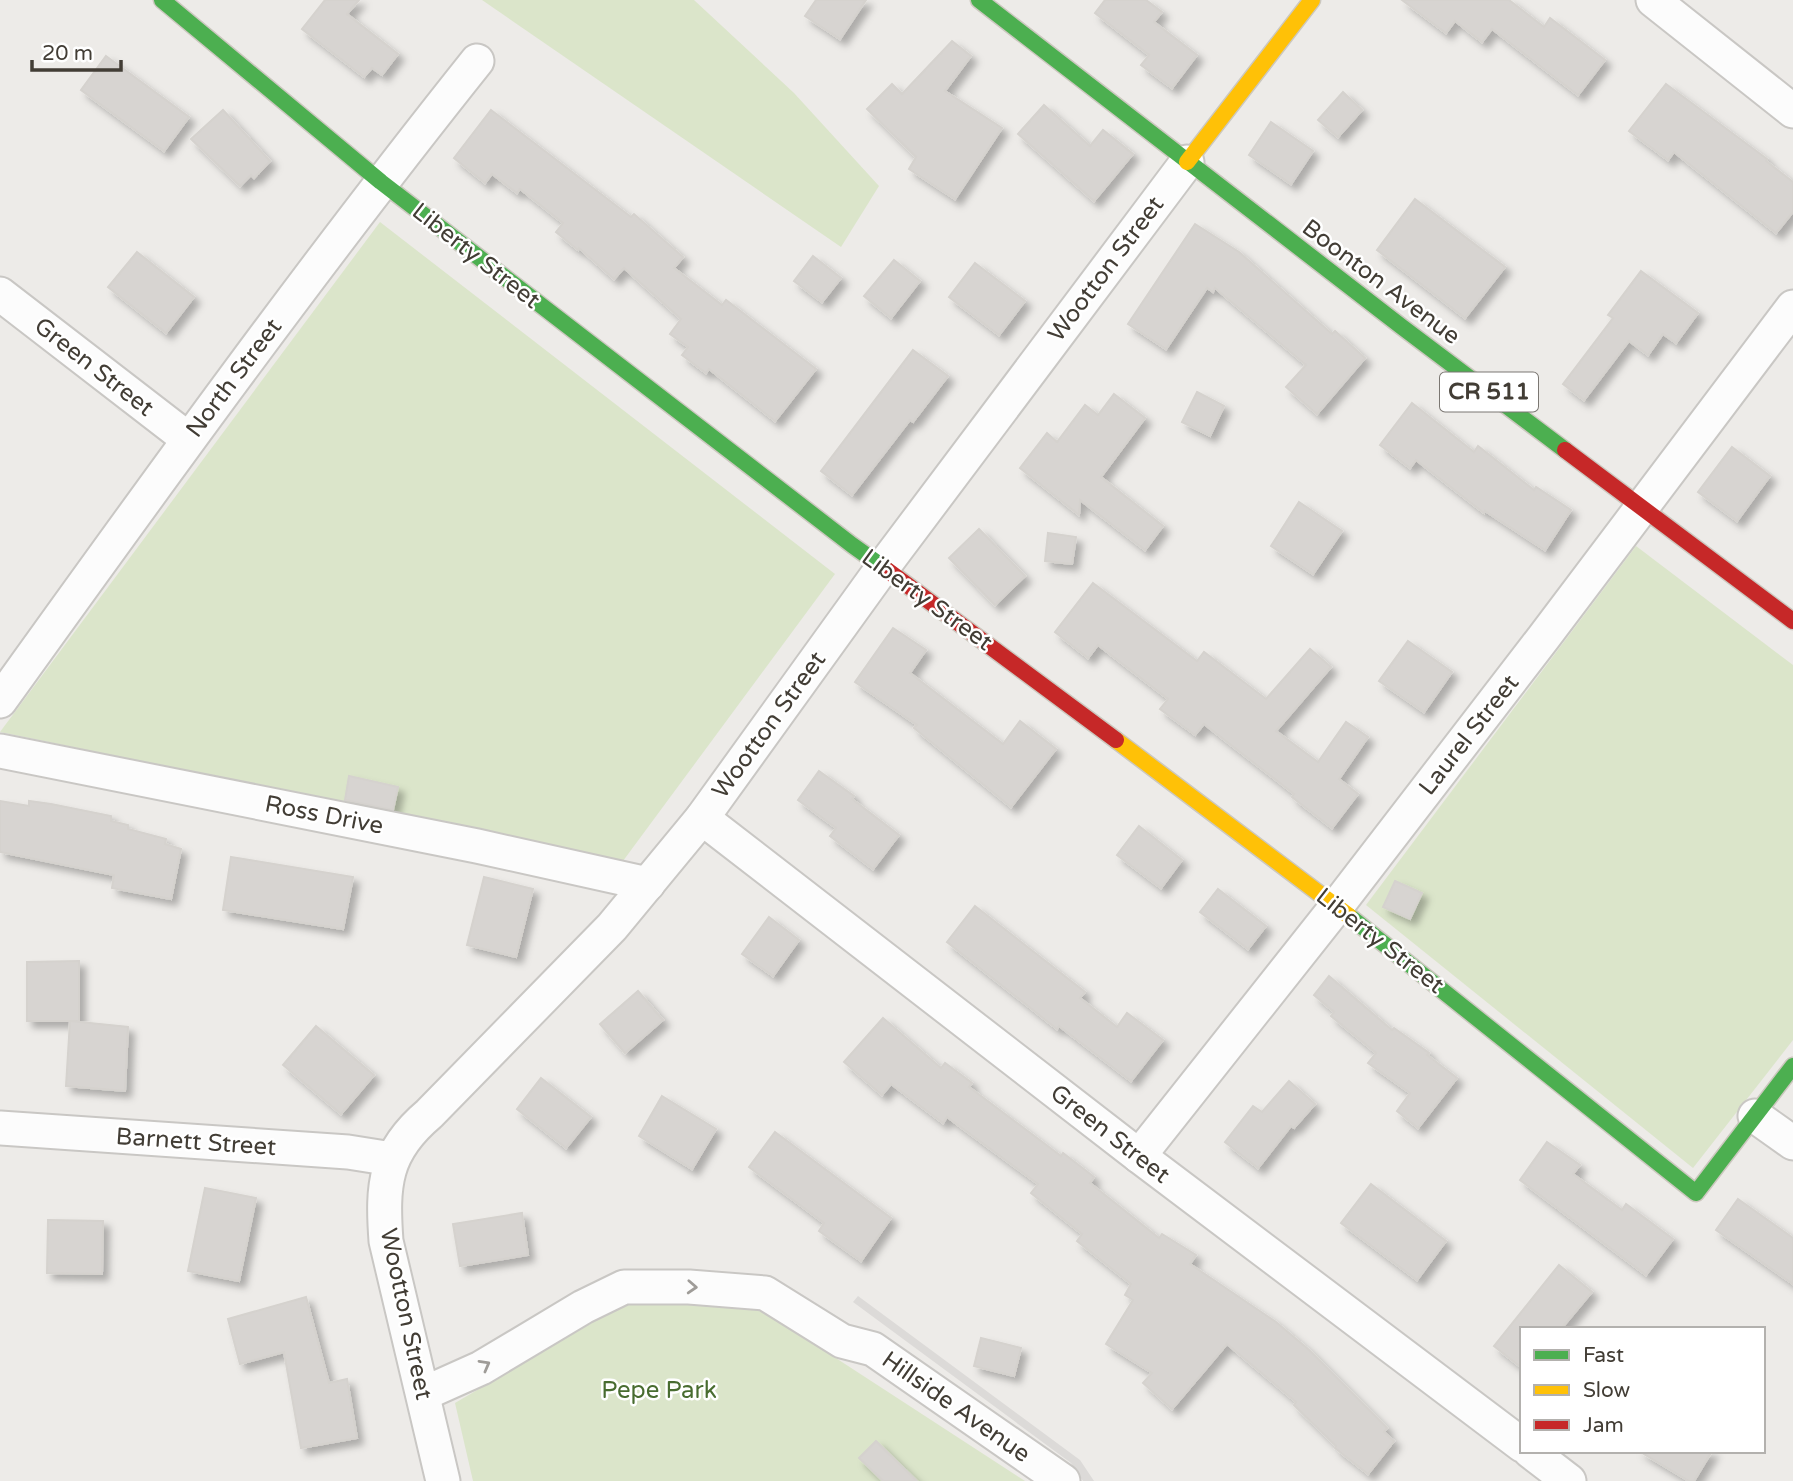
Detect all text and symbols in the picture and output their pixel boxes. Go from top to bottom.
scale bar [32,28,121,72]
text: 20 m [42,41,93,66]
street label: Wootton Street [1042,191,1170,347]
street label: Liberty Street [406,197,546,315]
street label: Boonton Avenue [1296,213,1466,351]
street label: Green Street [28,311,160,423]
street label: North Street [180,313,288,443]
road number: CR 511 [1440,372,1538,412]
street label: Liberty Street [856,543,998,657]
street label: Wootton Street [706,646,832,804]
street label: Laurel Street [1413,669,1525,801]
street label: Ross Drive [262,789,386,841]
street label: Liberty Street [1310,882,1450,1000]
street label: Green Street [1044,1078,1176,1190]
street label: Barnett Street [115,1122,277,1162]
street label: Wootton Street [374,1226,438,1402]
one-way arrow [687,1280,698,1295]
legend [1520,1327,1765,1453]
text: Fast [1583,1343,1624,1368]
street label: Hillside Avenue [876,1345,1036,1469]
one-way arrow [478,1360,490,1373]
park label: Pepe Park [601,1376,717,1405]
text: Slow [1583,1378,1631,1403]
text: Jam [1583,1413,1624,1438]

